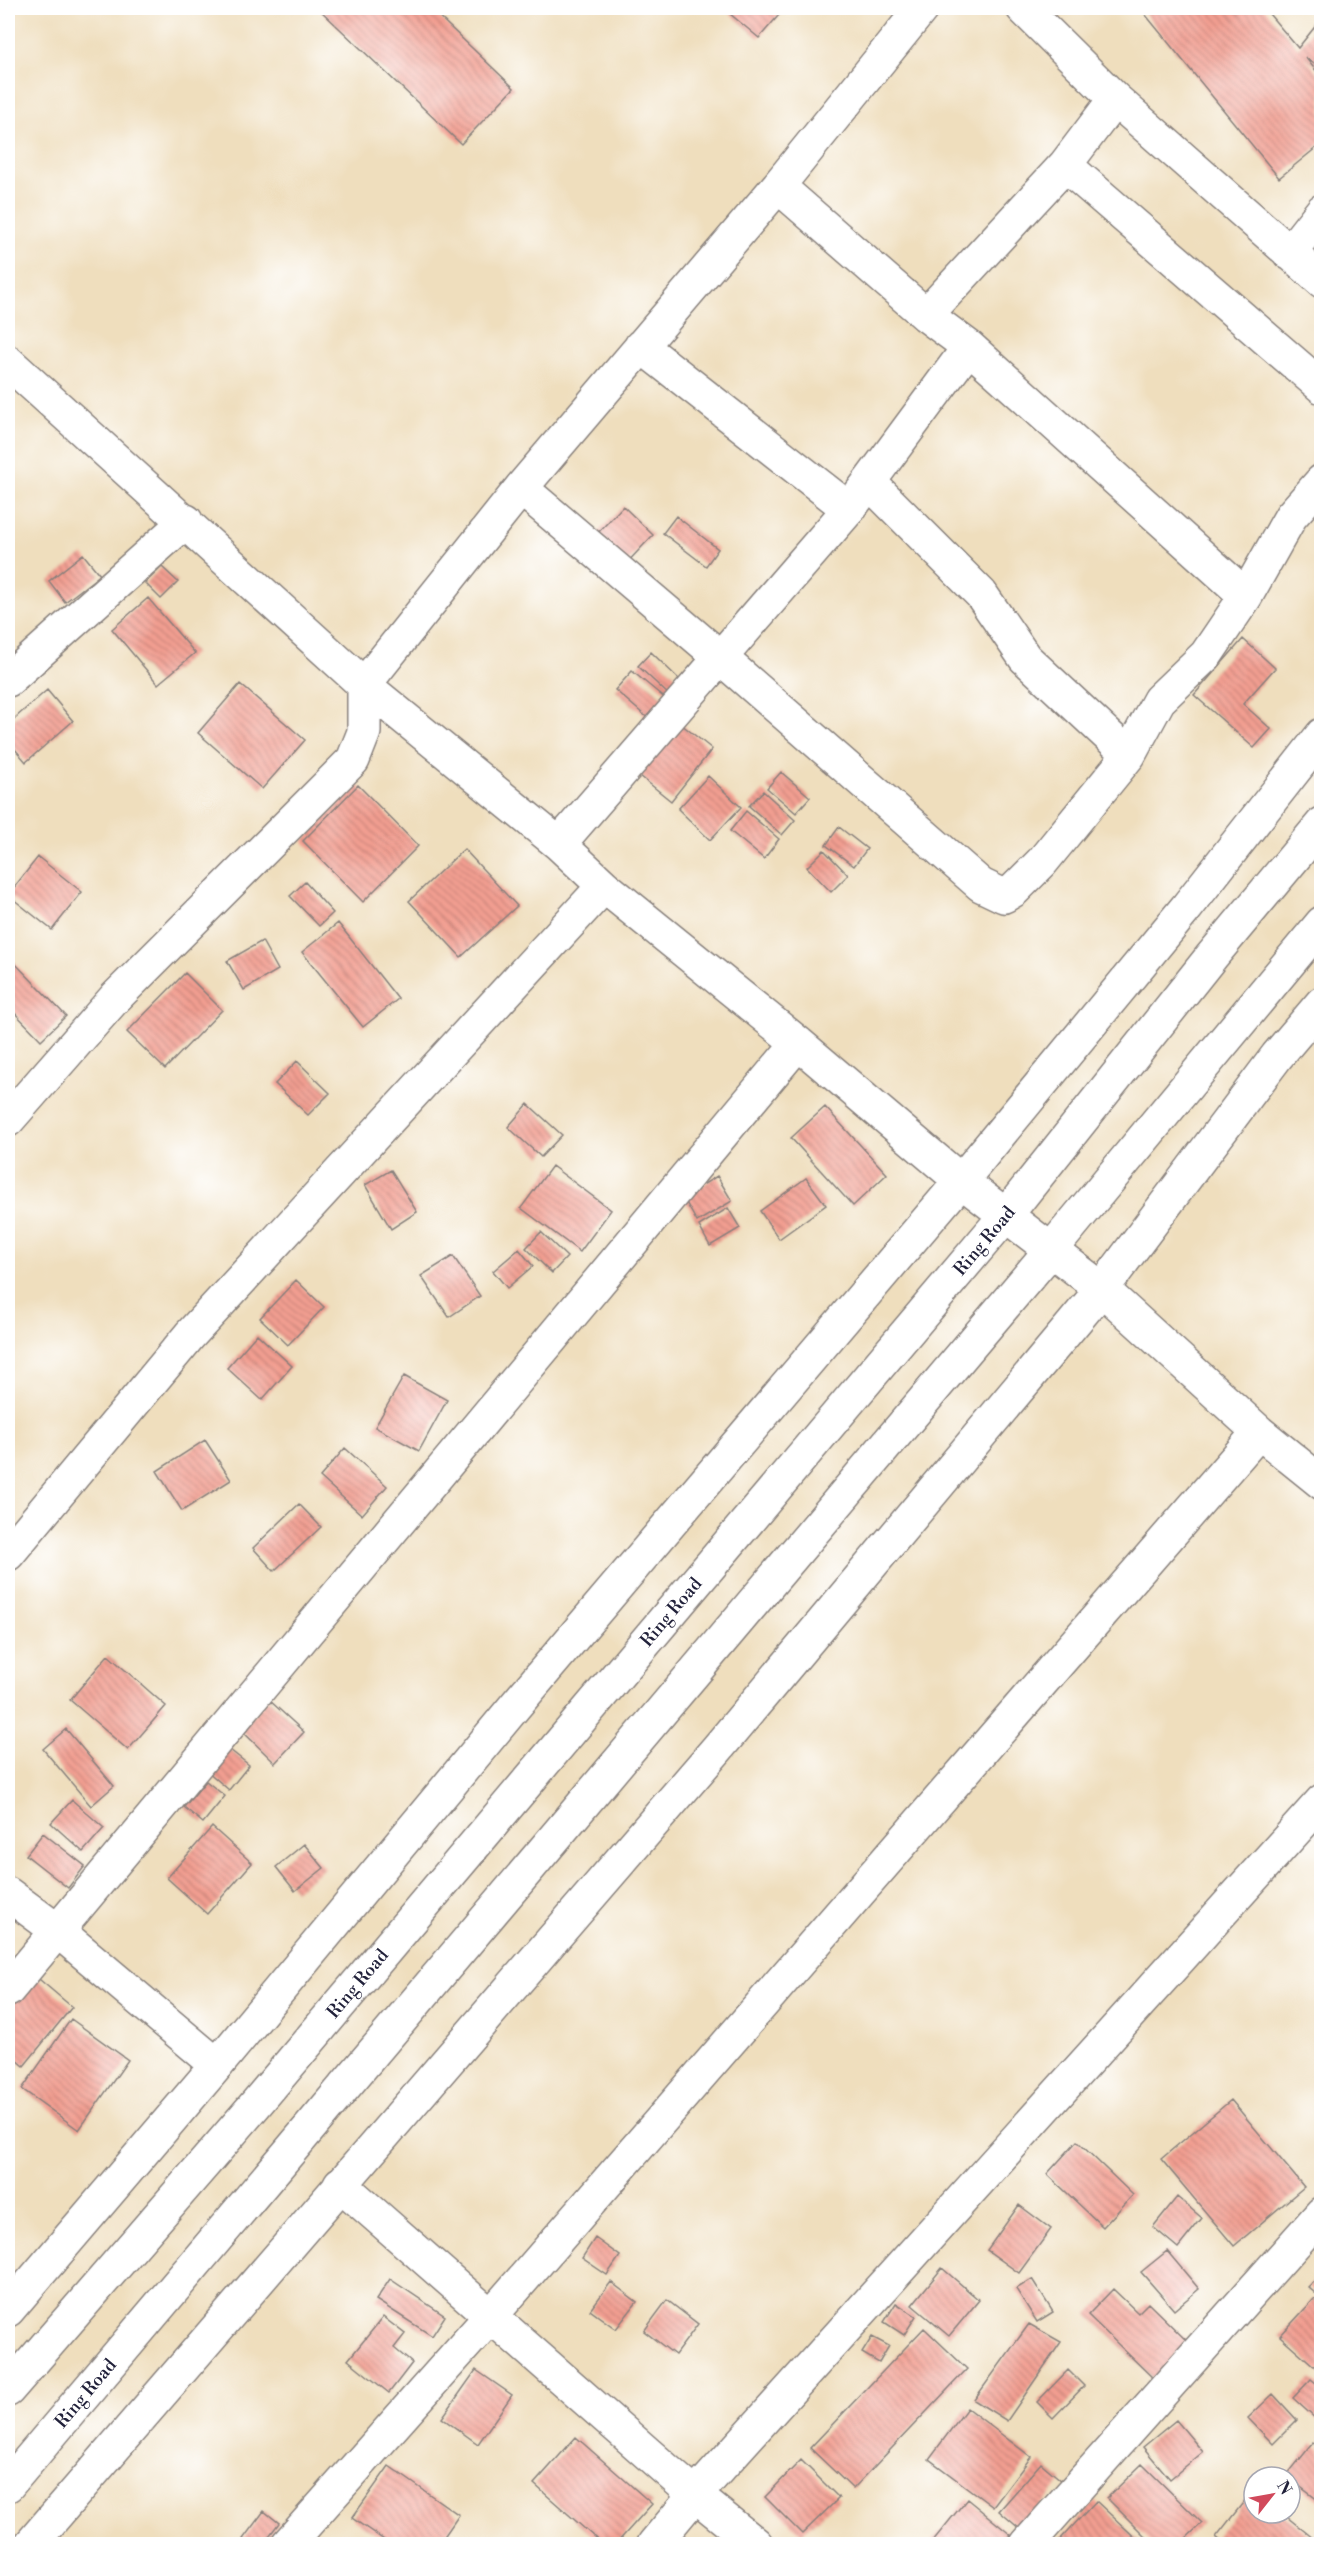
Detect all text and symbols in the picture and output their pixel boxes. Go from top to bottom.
street label: Ring Road [948,1201,1021,1280]
street label: Ring Road [635,1572,707,1652]
street label: Ring Road [322,1944,394,2023]
street label: Ring Road [50,2353,122,2433]
north arrow [1242,2465,1302,2525]
text: N [1272,2477,1296,2499]

